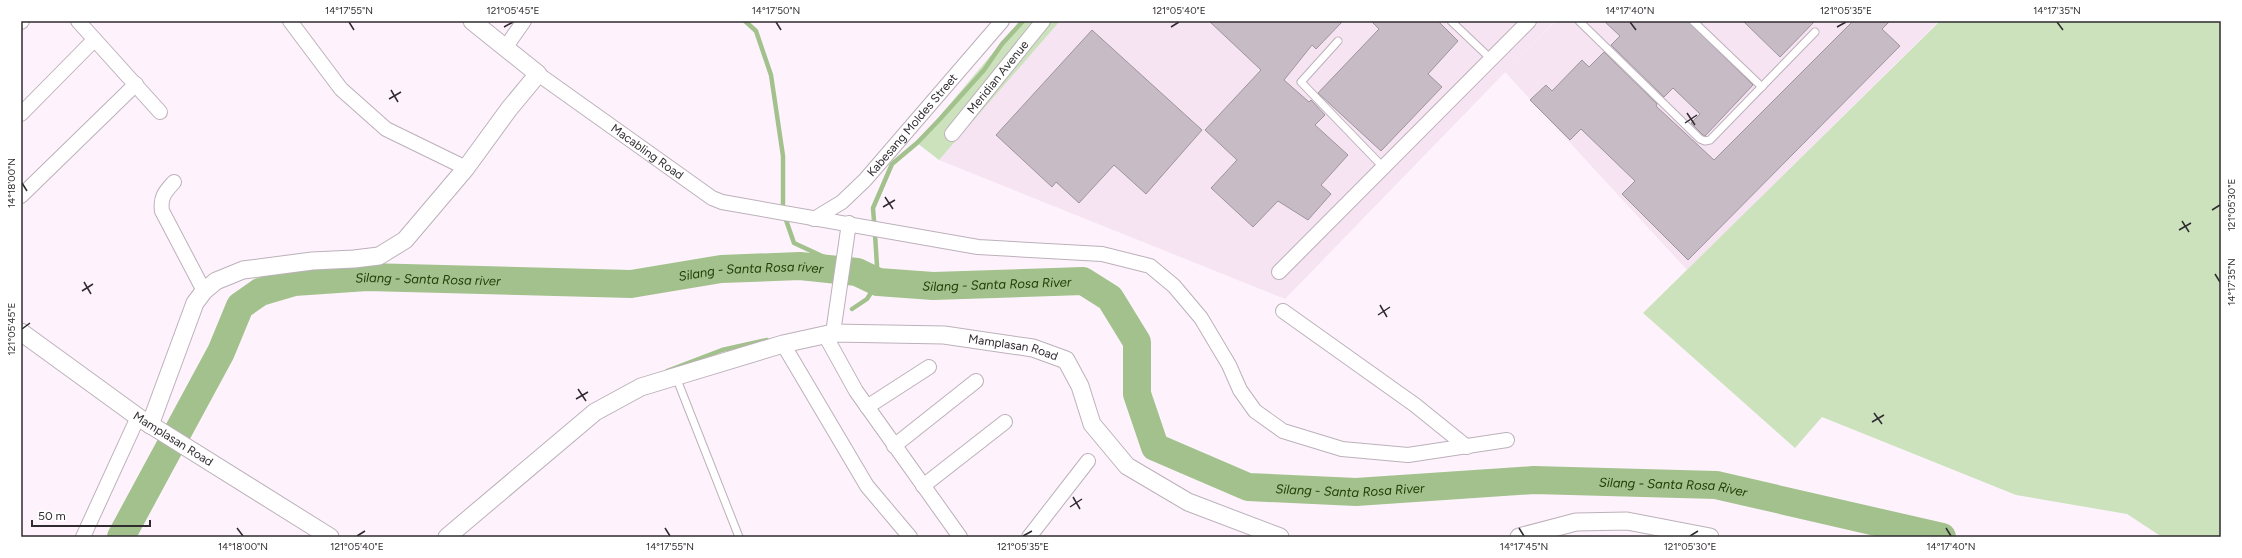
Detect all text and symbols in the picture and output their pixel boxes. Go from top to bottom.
text: 14°17'55"N [325,4,373,17]
text: 121°05'45"E [487,4,539,17]
text: 14°17'50"N [752,4,800,17]
text: 121°05'40"E [1152,4,1206,17]
text: 14°17'40"N [1605,4,1655,17]
text: 121°05'35"E [1820,4,1872,17]
text: 14°17'35"N [2033,4,2081,17]
street label: Meridian Avenue [964,37,1032,117]
street label: Kabesang Moldes Street [864,71,961,179]
street label: Macabling Road [608,121,686,182]
text: 14°18'00"N [5,158,18,208]
text: 121°05'30"E [2225,179,2238,231]
water label: Silang - Santa Rosa river [677,258,824,283]
text: 14°17'35"N [2225,258,2238,306]
water label: Silang - Santa Rosa river [355,269,501,288]
water label: Silang - Santa Rosa River [922,274,1072,294]
text: 121°05'45"E [5,303,18,355]
street label: Mamplasan Road [967,332,1060,363]
street label: Mamplasan Road [131,409,216,469]
water label: Silang - Santa Rosa River [1599,474,1749,500]
water label: Silang - Santa Rosa River [1275,480,1425,500]
scale bar [32,502,150,528]
text: 50 m [38,509,66,523]
text: 14°18'00"N [218,540,268,553]
text: 121°05'40"E [330,540,384,553]
text: 14°17'55"N [646,540,694,553]
text: 121°05'35"E [997,540,1049,553]
text: 14°17'45"N [1500,540,1548,553]
text: 121°05'30"E [1664,540,1716,553]
text: 14°17'40"N [1926,540,1976,553]

